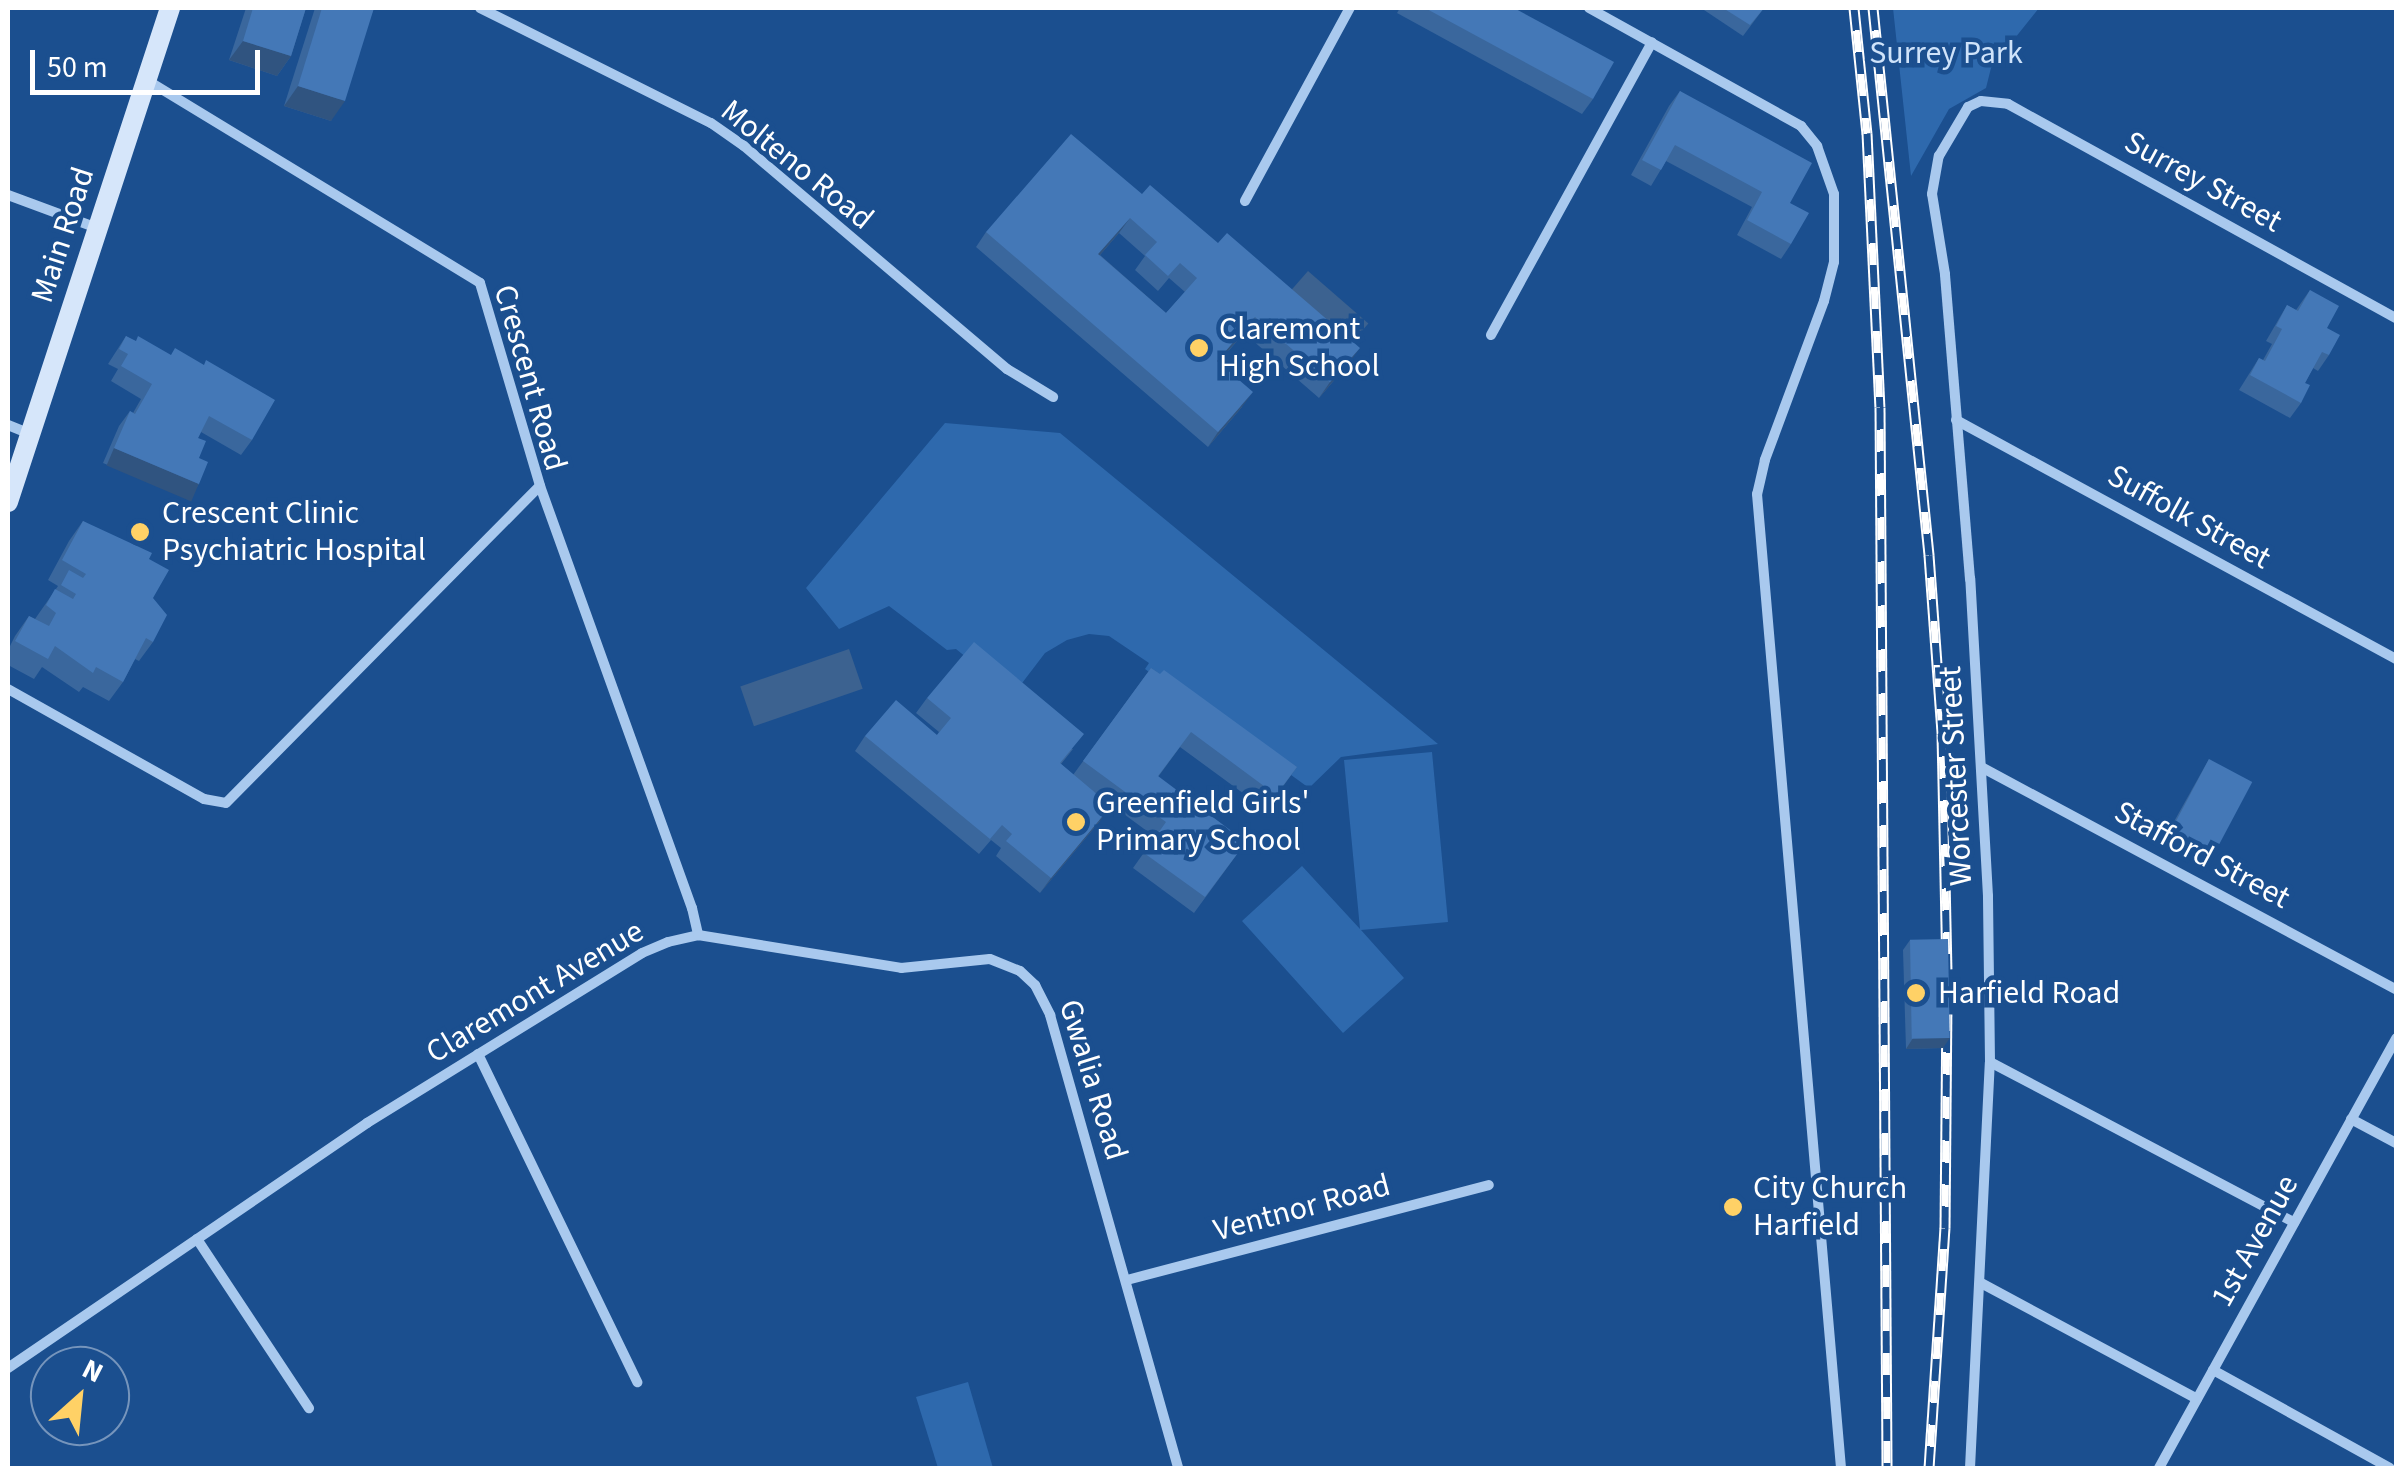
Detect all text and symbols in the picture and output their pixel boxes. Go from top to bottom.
scale bar [35,30,265,92]
park label: Surrey Park [1869,34,2023,72]
text: 50 m [47,46,108,89]
street label: Molteno Road [713,92,881,238]
street label: Surrey Street [2118,123,2288,241]
street label: Main Road [23,163,103,307]
street label: Crescent Road [485,281,575,475]
place label: Claremont High School [1219,311,1380,386]
marker: Claremont High School [1188,337,1210,359]
street label: Suffolk Street [2101,456,2277,578]
place label: Crescent Clinic Psychiatric Hospital [162,495,426,570]
marker: Crescent Clinic Psychiatric Hospital [127,519,153,545]
street label: Worcester Street [1931,665,1981,887]
place label: Greenfield Girls' Primary School [1096,785,1309,860]
street label: Stafford Street [2108,793,2296,917]
marker: Greenfield Girls' Primary School [1065,811,1087,833]
street label: Claremont Avenue [419,912,651,1072]
place label: Harfield Road [1938,974,2120,1012]
marker: Harfield Road [1903,980,1929,1006]
street label: Gwalia Road [1050,995,1136,1165]
street label: Ventnor Road [1210,1166,1394,1250]
street label: 1st Avenue [2203,1168,2307,1314]
place label: City Church Harfield [1753,1170,1907,1245]
marker: City Church Harfield [1722,1196,1744,1218]
north arrow [30,1346,130,1446]
text: N [75,1349,110,1393]

